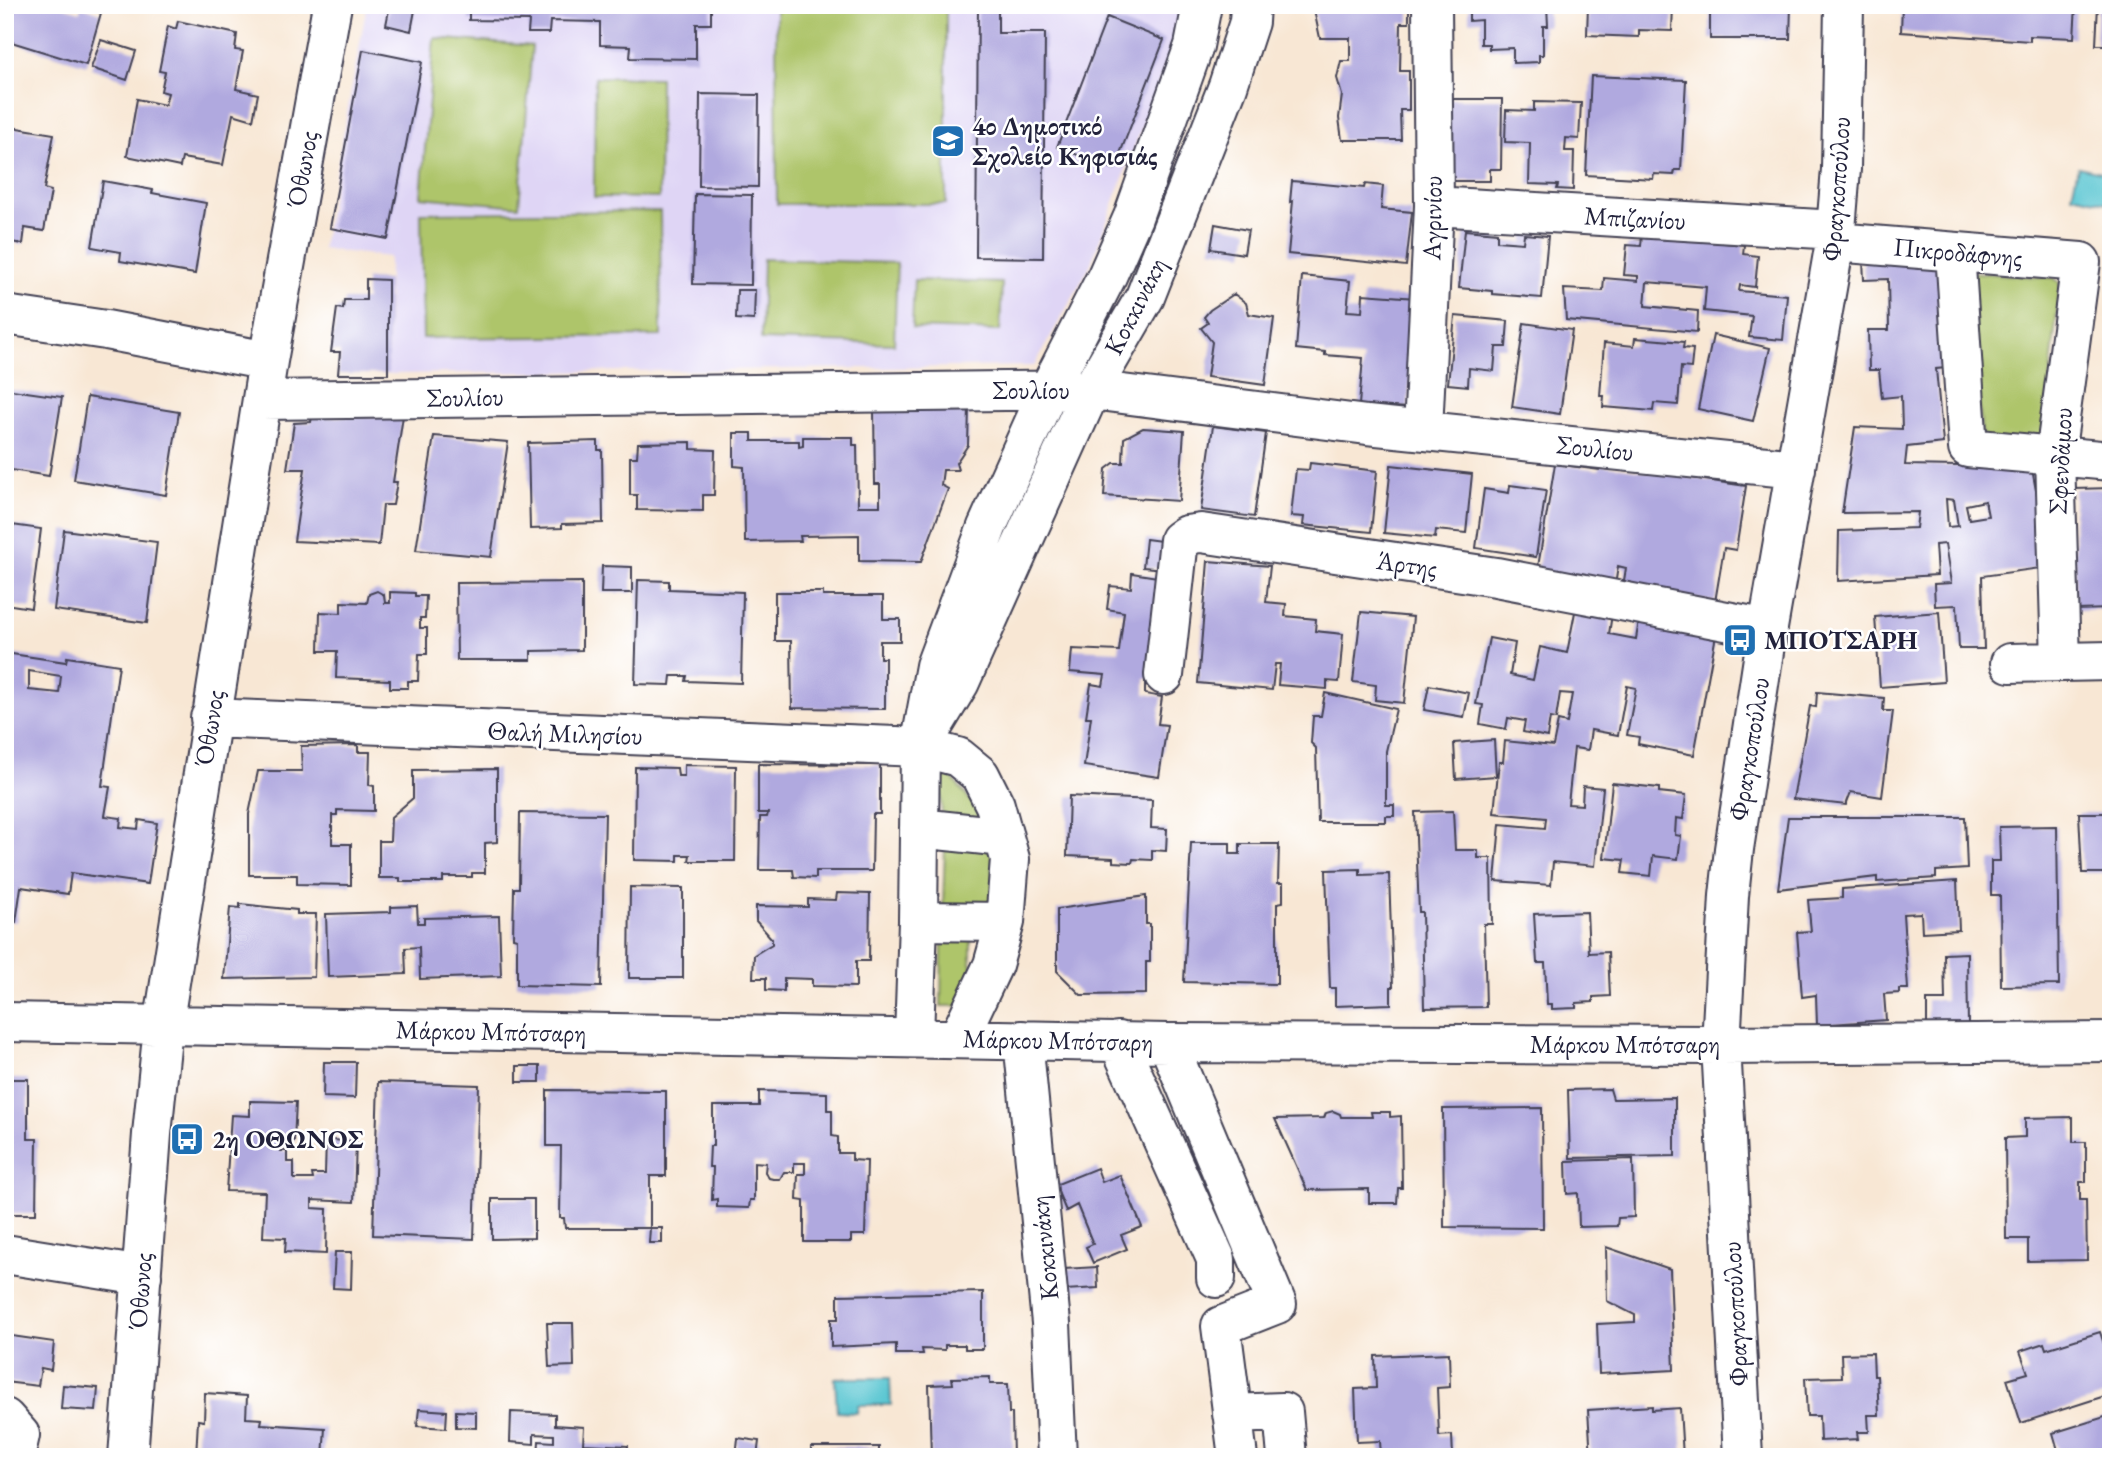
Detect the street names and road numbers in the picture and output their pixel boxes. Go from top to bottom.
street label: Φραγκοπούλου [1814,115,1858,263]
street label: Όθωνος [278,128,325,211]
street label: Αγρινίου [1414,175,1450,262]
street label: Μπιζανίου [1583,198,1687,238]
street label: Πικροδάφνης [1892,229,2024,275]
street label: Κοκκινάκη [1096,251,1174,361]
street label: Σουλίου [992,373,1070,407]
street label: Σουλίου [426,379,504,415]
street label: Σφενδάμου [2040,407,2080,515]
street label: Σουλίου [1555,427,1635,469]
street label: Άρτης [1374,543,1439,585]
street label: Φραγκοπούλου [1721,675,1777,823]
street label: Όθωνος [186,687,232,770]
street label: Θαλή Μιλησίου [487,713,643,753]
street label: Μάρκου Μπότσαρη [395,1012,587,1050]
street label: Μάρκου Μπότσαρη [962,1021,1154,1059]
street label: Μάρκου Μπότσαρη [1530,1027,1720,1061]
street label: Κοκκινάκη [1022,1194,1066,1302]
street label: Φραγκοπούλου [1714,1241,1756,1387]
street label: Όθωνος [120,1251,160,1332]

